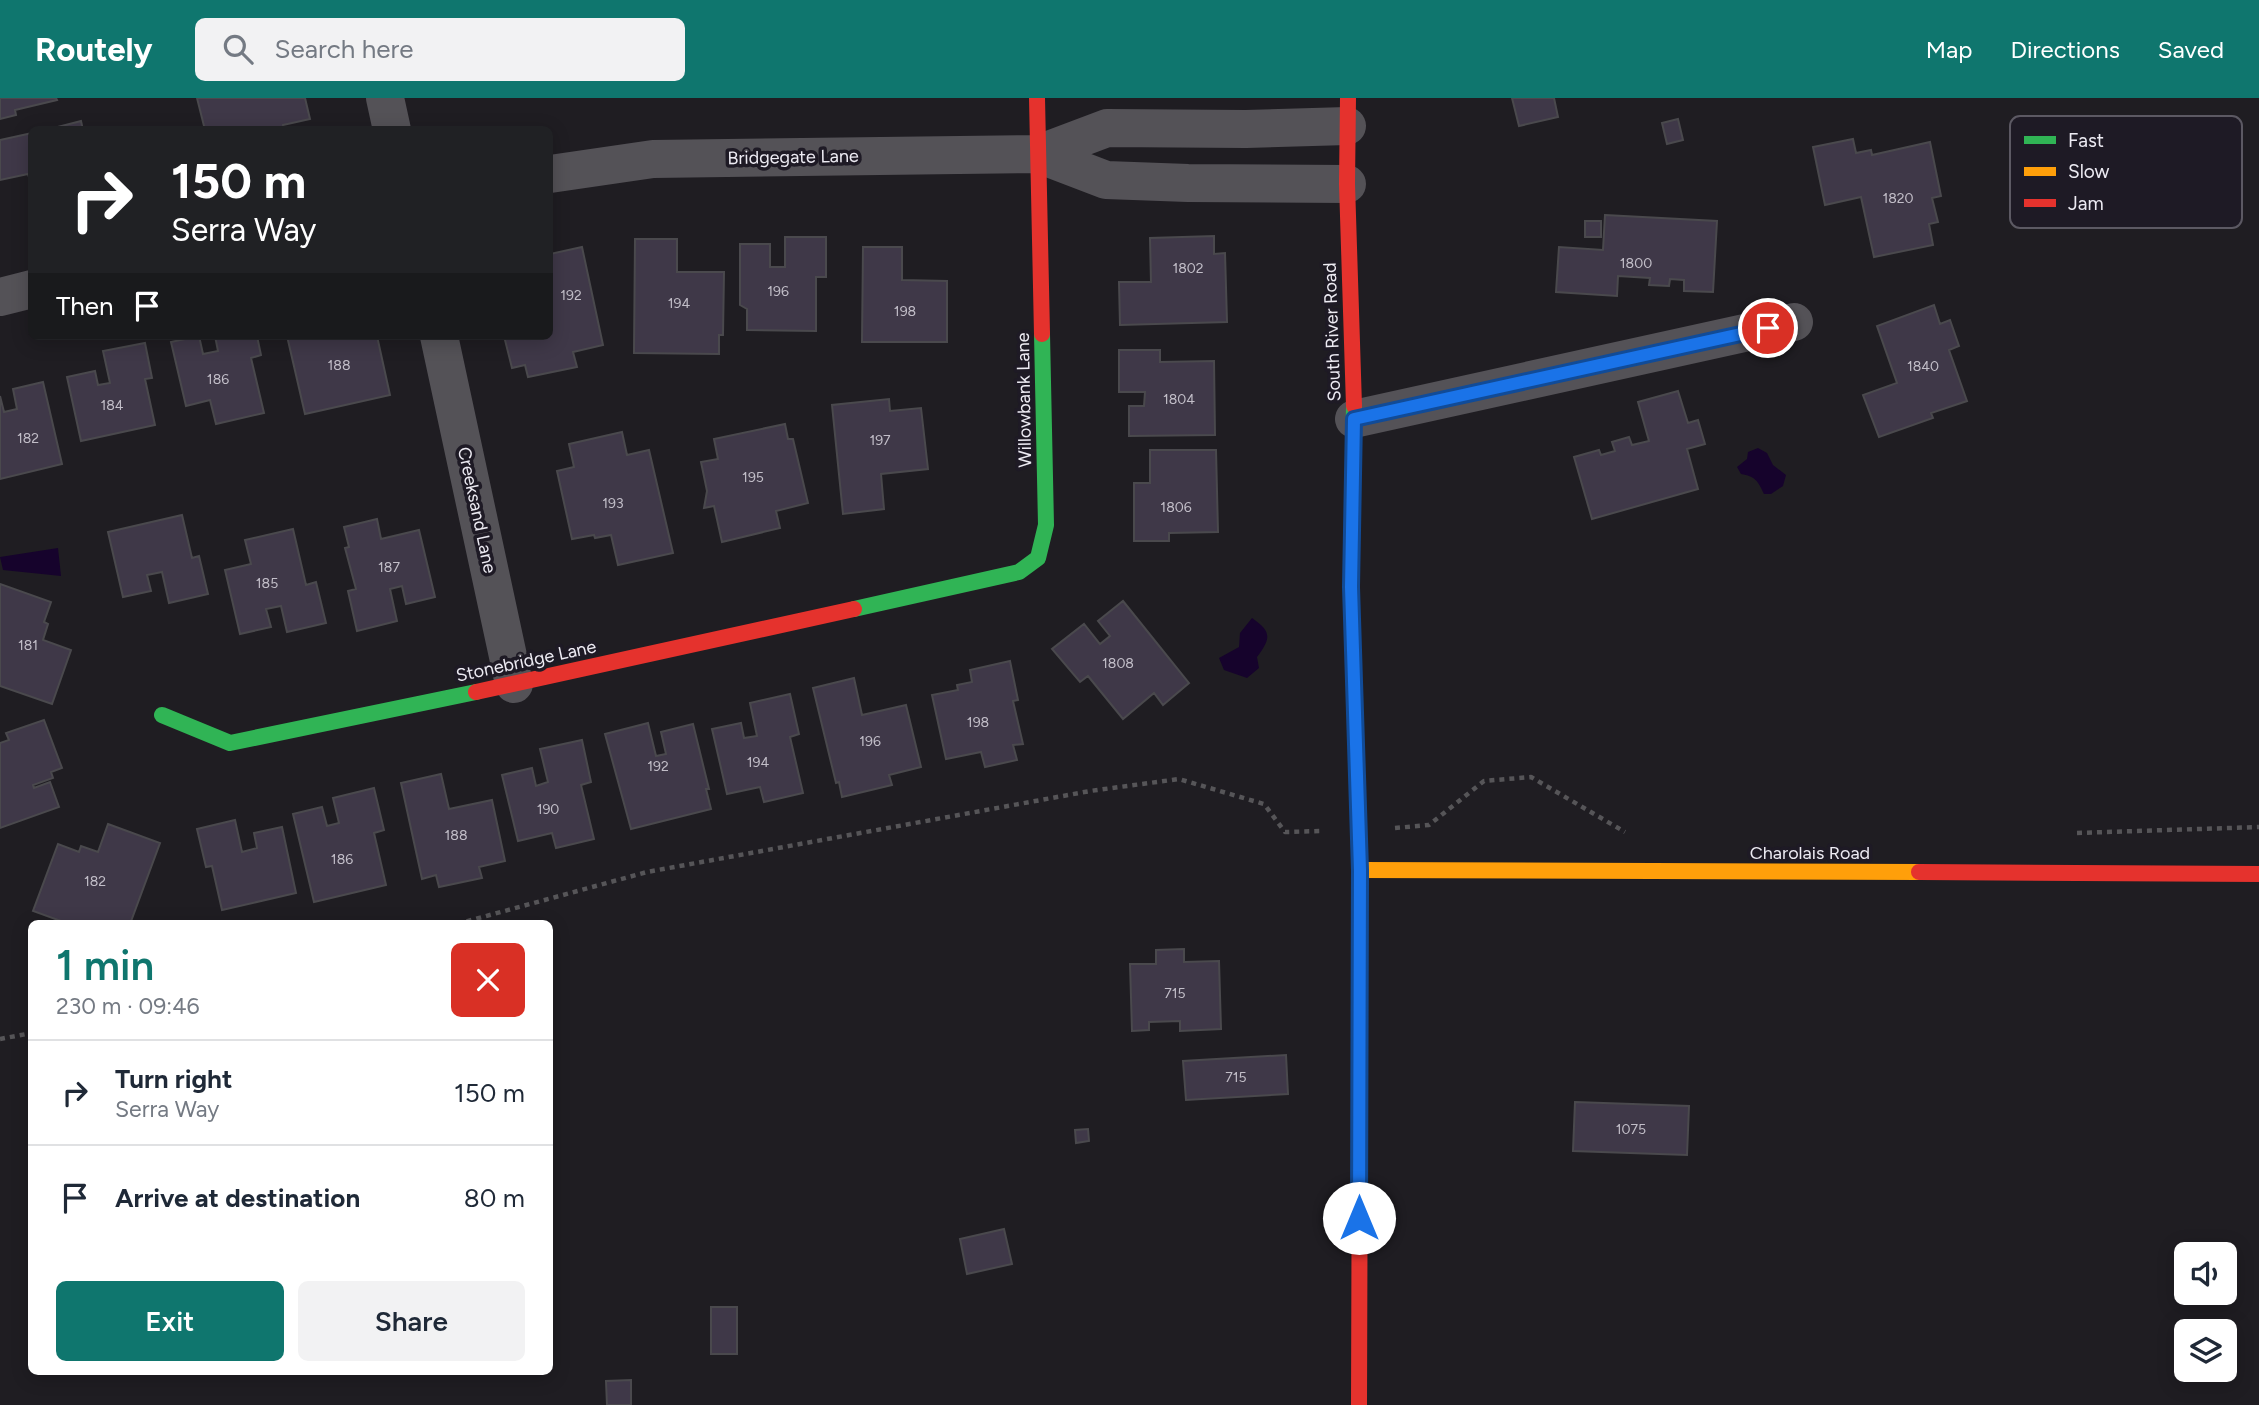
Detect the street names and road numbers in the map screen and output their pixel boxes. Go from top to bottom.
street label: Bridgegate Lane [727,145,859,169]
street label: South River Road [1319,262,1345,402]
street label: Willowbank Lane [1012,332,1036,468]
street label: Creeksand Lane [453,445,501,575]
street label: Stonebridge Lane [454,635,598,687]
street label: Charolais Road [1750,842,1870,864]

